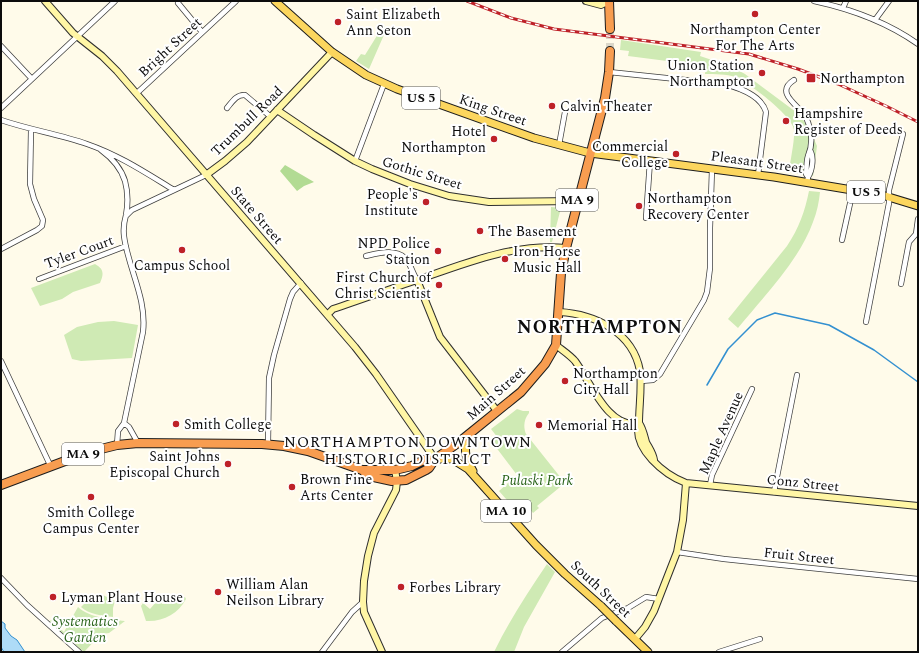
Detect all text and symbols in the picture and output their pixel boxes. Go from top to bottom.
place label: Saint Elizabeth Ann Seton [346,4,441,41]
marker: Northampton Center For The Arts [750,9,760,19]
street label: Bright Street [134,12,206,82]
marker: Saint Elizabeth Ann Seton [333,17,343,27]
place label: Northampton Center For The Arts [690,19,821,56]
place label: Union Station Northampton [667,55,754,92]
marker: Union Station Northampton [757,68,767,78]
place label: Northampton [820,68,905,89]
marker: Northampton [805,72,817,84]
street label: Trumbull Road [206,81,288,161]
road number: US 5 [402,87,440,109]
street label: King Street [456,89,530,131]
place label: Calvin Theater [560,96,653,117]
marker: Calvin Theater [547,101,557,111]
place label: Hampshire Register of Deeds [794,103,903,140]
marker: Hampshire Register of Deeds [781,116,791,126]
place label: Hotel Northampton [401,121,486,158]
marker: Hotel Northampton [489,134,499,144]
place label: Commercial College [592,136,668,173]
street label: Pleasant Street [709,145,805,179]
marker: Commercial College [671,149,681,159]
street label: Gothic Street [379,151,465,195]
street label: State Street [226,181,288,249]
road number: US 5 [847,181,885,203]
place label: People's Institute [365,184,418,221]
place label: Northampton Recovery Center [647,188,749,225]
road number: MA 9 [556,189,598,211]
marker: People's Institute [421,197,431,207]
marker: Northampton Recovery Center [634,201,644,211]
place label: The Basement [488,221,577,242]
marker: The Basement [475,226,485,236]
street label: Tyler Court [41,230,117,274]
place label: NPD Police Station [357,233,430,270]
place label: Iron Horse Music Hall [513,241,581,278]
marker: Campus School [177,245,187,255]
marker: NPD Police Station [433,246,443,256]
marker: Iron Horse Music Hall [500,254,510,264]
place label: Campus School [134,255,230,276]
place label: First Church of Christ Scientist [334,267,432,304]
marker: First Church of Christ Scientist [434,280,444,290]
district label: NORTHAMPTON [517,314,683,341]
street label: Main Street [462,361,530,425]
place label: Northampton City Hall [573,363,658,400]
marker: Northampton City Hall [560,376,570,386]
street label: Maple Avenue [693,388,749,478]
place label: Smith College [184,414,272,435]
place label: Memorial Hall [547,415,637,436]
marker: Smith College [171,419,181,429]
marker: Memorial Hall [534,420,544,430]
district label: NORTHAMPTON DOWNTOWN HISTORIC DISTRICT [284,431,532,471]
road number: MA 9 [62,443,104,465]
place label: Saint Johns Episcopal Church [109,446,220,483]
marker: Saint Johns Episcopal Church [223,459,233,469]
place label: Brown Fine Arts Center [300,469,373,506]
street label: Conz Street [766,469,840,497]
park label: Pulaski Park [501,470,573,491]
marker: Brown Fine Arts Center [287,482,297,492]
marker: Smith College Campus Center [86,492,96,502]
road number: MA 10 [481,500,531,522]
place label: Smith College Campus Center [43,502,140,539]
street label: Fruit Street [763,542,836,570]
street label: South Street [566,555,636,623]
place label: William Alan Neilson Library [226,574,325,611]
place label: Forbes Library [409,577,502,598]
marker: Forbes Library [396,582,406,592]
place label: Lyman Plant House [61,587,183,608]
marker: William Alan Neilson Library [213,587,223,597]
marker: Lyman Plant House [48,592,58,602]
park label: Systematics Garden [52,611,118,648]

